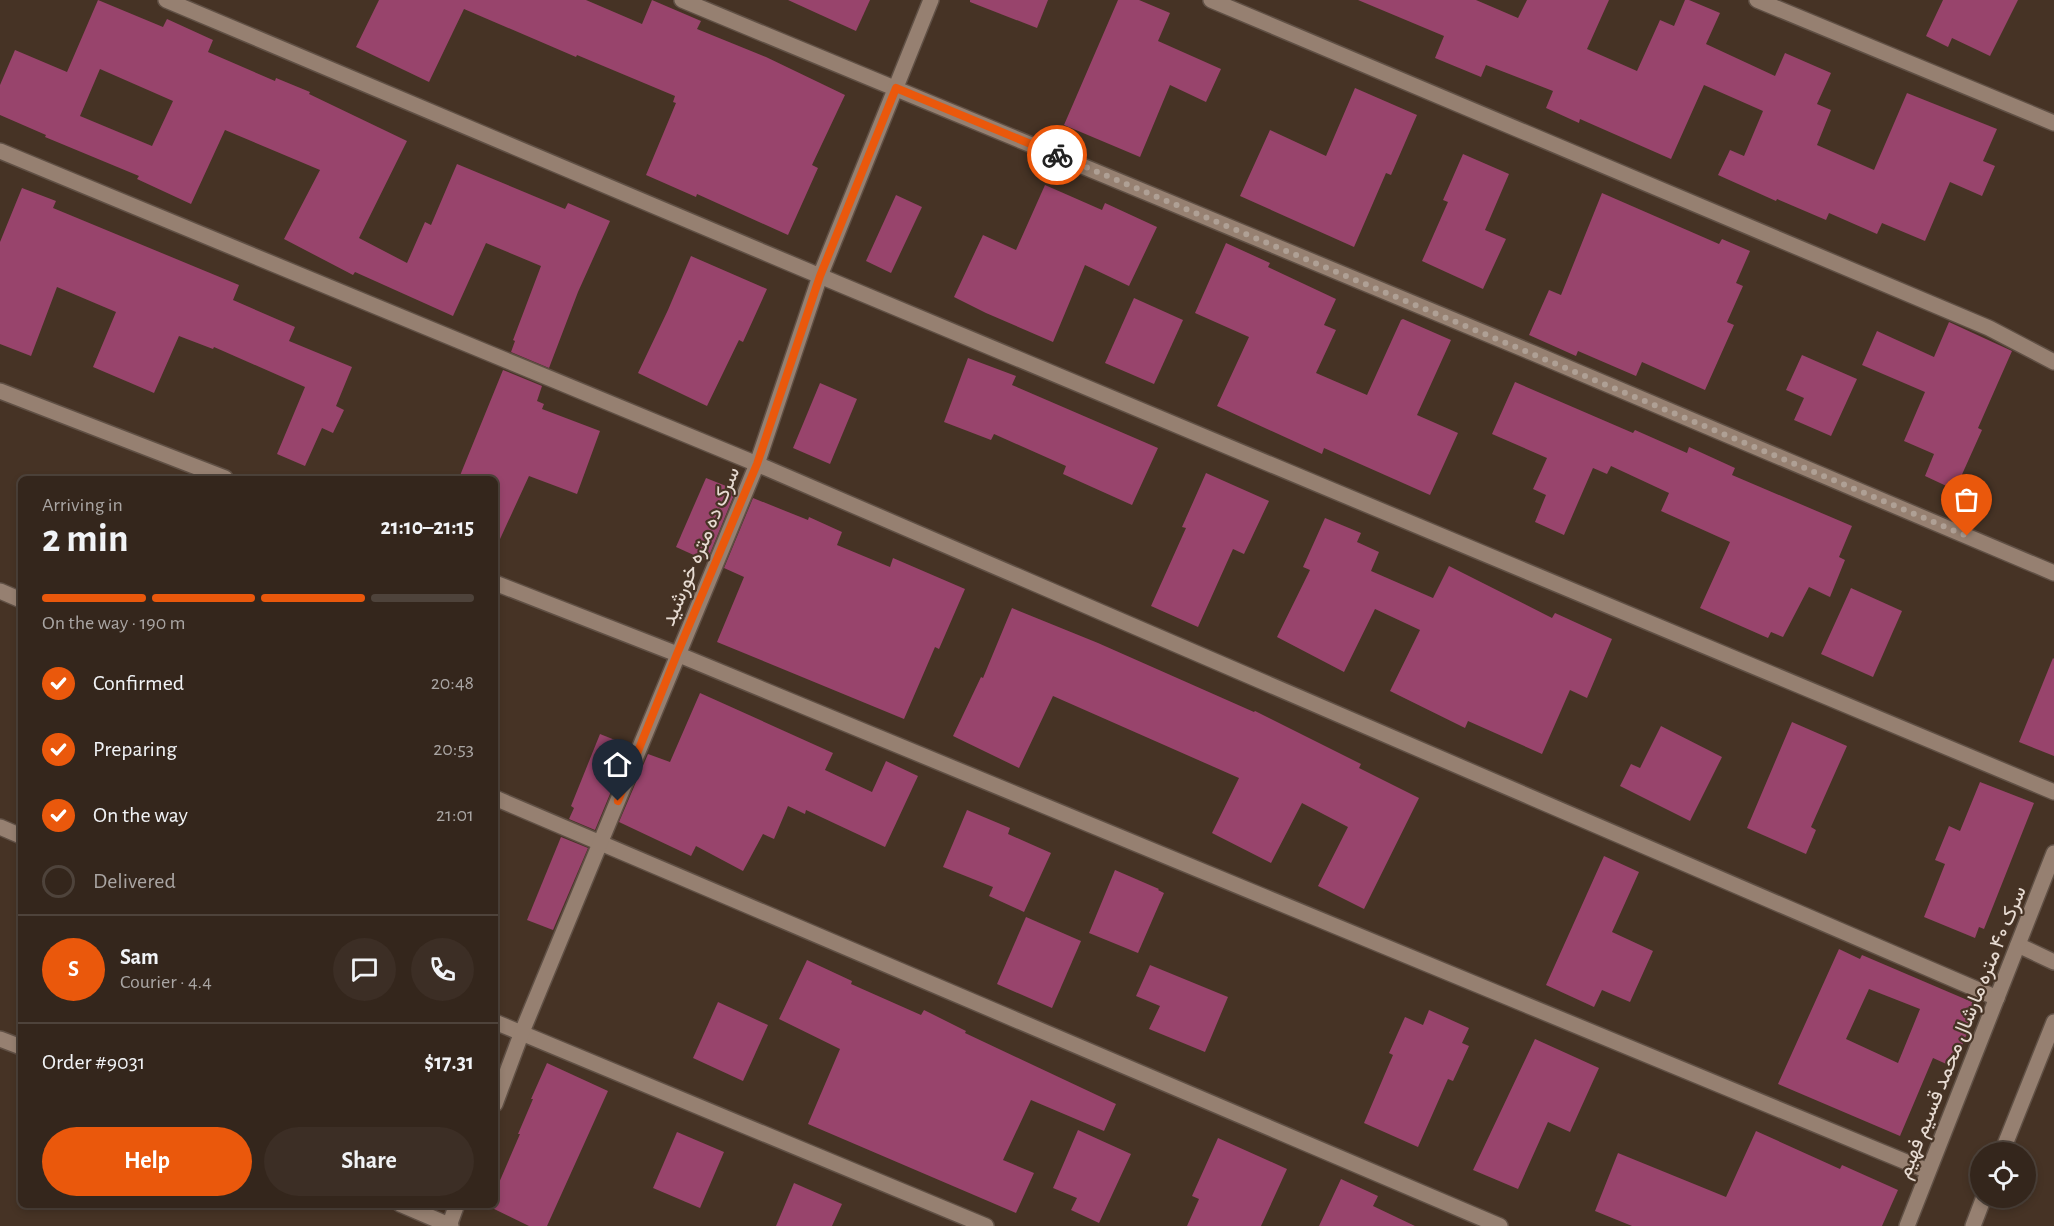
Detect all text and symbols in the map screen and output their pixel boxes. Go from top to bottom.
courier [1027,125,1087,185]
icon: bike [1041,139,1074,172]
street label: سرک ده متره خورشید [657,464,745,630]
pin [1941,474,1992,536]
icon: bag [1950,483,1983,516]
text: Arriving in [42,495,123,515]
text: 21:10–21:15 [380,516,474,538]
text: 2 min [42,520,129,559]
text: On the way · 190 m [42,613,186,633]
icon: check [42,667,75,700]
text: Confirmed [93,672,184,694]
text: 20:48 [431,673,474,693]
icon: check [42,733,75,766]
text: Preparing [93,738,177,760]
text: 20:53 [433,739,474,759]
pin [592,739,643,801]
icon: home [601,748,634,781]
icon: check [42,799,75,832]
text: On the way [93,804,188,826]
text: 21:01 [436,805,474,825]
text: Delivered [93,870,176,892]
street label: سرک ۴۰ متره مارشال محمد قسیم فهیم [1893,883,2033,1183]
button: chat [333,938,396,1001]
button: phone [411,938,474,1001]
text: Sam [120,946,159,968]
text: S [68,958,79,980]
text: Courier · 4.4 [120,972,212,992]
text: Order #9031 [42,1051,145,1073]
text: $17.31 [424,1051,474,1073]
button: Help [42,1127,252,1196]
button: Share [264,1127,474,1196]
map controls [1970,1142,2036,1208]
button: locate [1970,1142,2036,1208]

